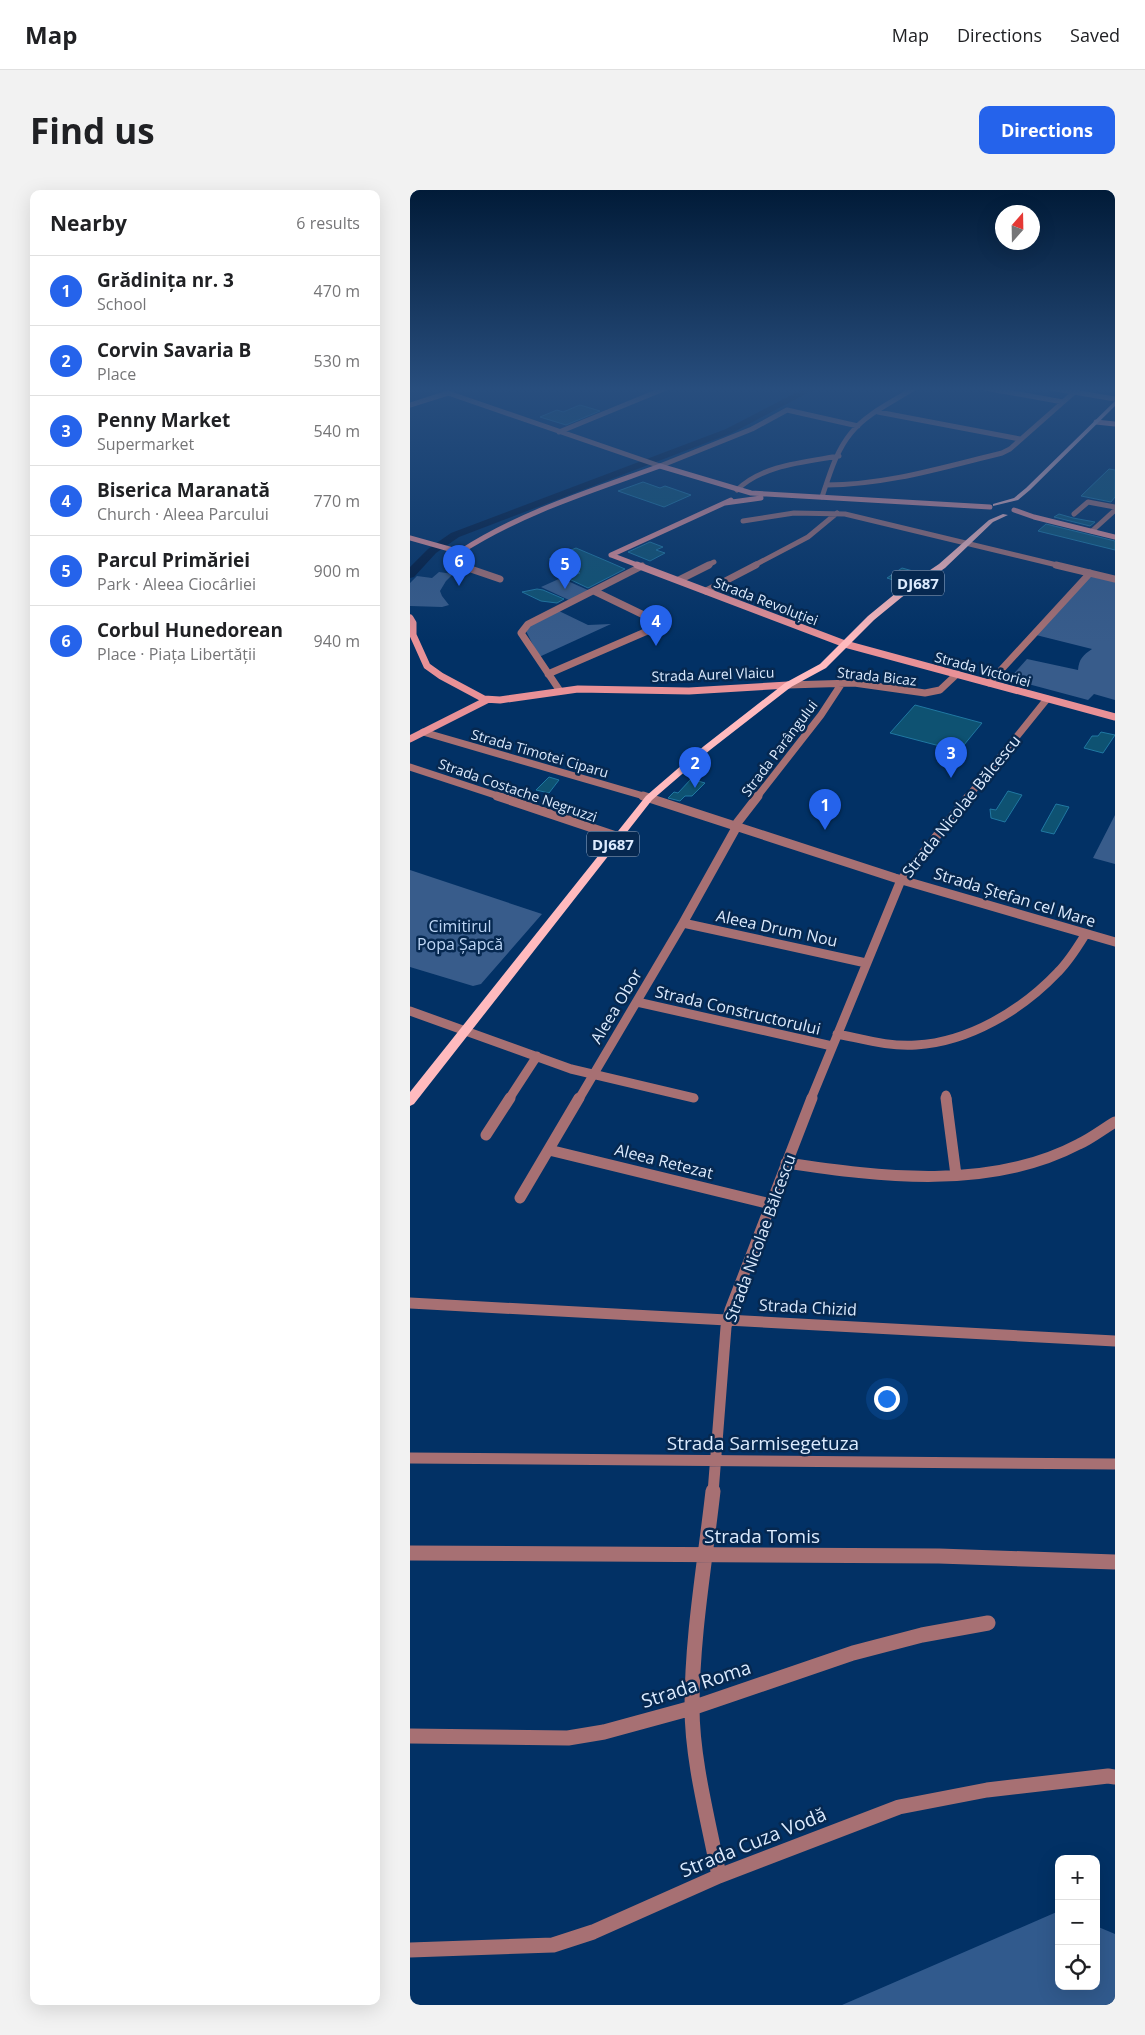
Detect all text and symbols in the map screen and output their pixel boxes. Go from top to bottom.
text: Map [25,18,77,51]
text: Map [892,23,929,47]
text: Directions [957,23,1042,47]
text: Saved [1070,23,1120,47]
button: Directions [979,106,1115,154]
text: Find us [30,107,155,154]
north arrow [995,205,1040,250]
text: Nearby [50,209,127,237]
text: 6 results [296,212,360,234]
text: Grădinița nr. 3 [97,267,234,293]
text: 1 [61,280,71,302]
text: 470 m [314,280,360,302]
text: School [97,293,147,315]
text: Corvin Savaria B [97,337,251,363]
text: 2 [61,350,71,372]
text: 530 m [314,350,360,372]
text: Place [97,363,136,385]
text: Penny Market [97,407,230,433]
text: 3 [61,420,71,442]
text: 540 m [314,420,360,442]
text: Supermarket [97,433,194,455]
text: Biserica Maranată [97,477,270,503]
text: 4 [61,490,71,512]
text: 770 m [314,490,360,512]
text: Church · Aleea Parcului [97,503,269,525]
pin: 6 [443,545,475,586]
text: Parcul Primăriei [97,547,250,573]
pin: 5 [549,548,581,589]
text: 5 [61,560,71,582]
text: 900 m [314,560,360,582]
road number: DJ687 [892,570,944,596]
street label: Strada Revoluției [711,572,821,630]
text: Park · Aleea Ciocârliei [97,573,256,595]
pin: 4 [640,605,672,646]
text: Corbul Hunedorean [97,617,283,643]
text: 6 [61,630,71,652]
text: 940 m [314,630,360,652]
text: Place · Piața Libertății [97,643,256,665]
street label: Strada Victoriei [933,647,1033,691]
street label: Strada Aurel Vlaicu [651,662,775,686]
street label: Strada Bicaz [836,662,918,690]
street label: Strada Parângului [736,696,822,800]
street label: Strada Timotei Ciparu [469,724,611,782]
street label: Strada Nicolae Bălcescu [897,730,1025,882]
pin: 3 [935,737,967,778]
pin: 2 [679,747,711,788]
street label: Strada Costache Negruzzi [436,754,600,826]
pin: 1 [809,789,841,830]
road number: DJ687 [587,832,639,856]
street label: Strada Ștefan cel Mare [931,862,1099,932]
street label: Aleea Drum Nou [714,904,840,952]
park label: Cimitirul Popa Șapcă [417,915,503,955]
street label: Aleea Obor [585,964,647,1047]
street label: Strada Constructorului [653,980,823,1040]
street label: Aleea Retezat [612,1138,716,1184]
street label: Strada Nicolae Bălcescu [719,1151,801,1325]
street label: Strada Chizid [758,1293,858,1321]
your location [874,1386,900,1412]
street label: Strada Sarmisegetuza [667,1430,859,1456]
street label: Strada Tomis [704,1523,820,1549]
street label: Strada Roma [638,1654,754,1714]
street label: Strada Cuza Vodă [676,1801,830,1883]
map controls [1055,1855,1100,1990]
button: + [1055,1855,1100,1900]
button: − [1055,1900,1100,1945]
button: locate [1055,1945,1100,1990]

